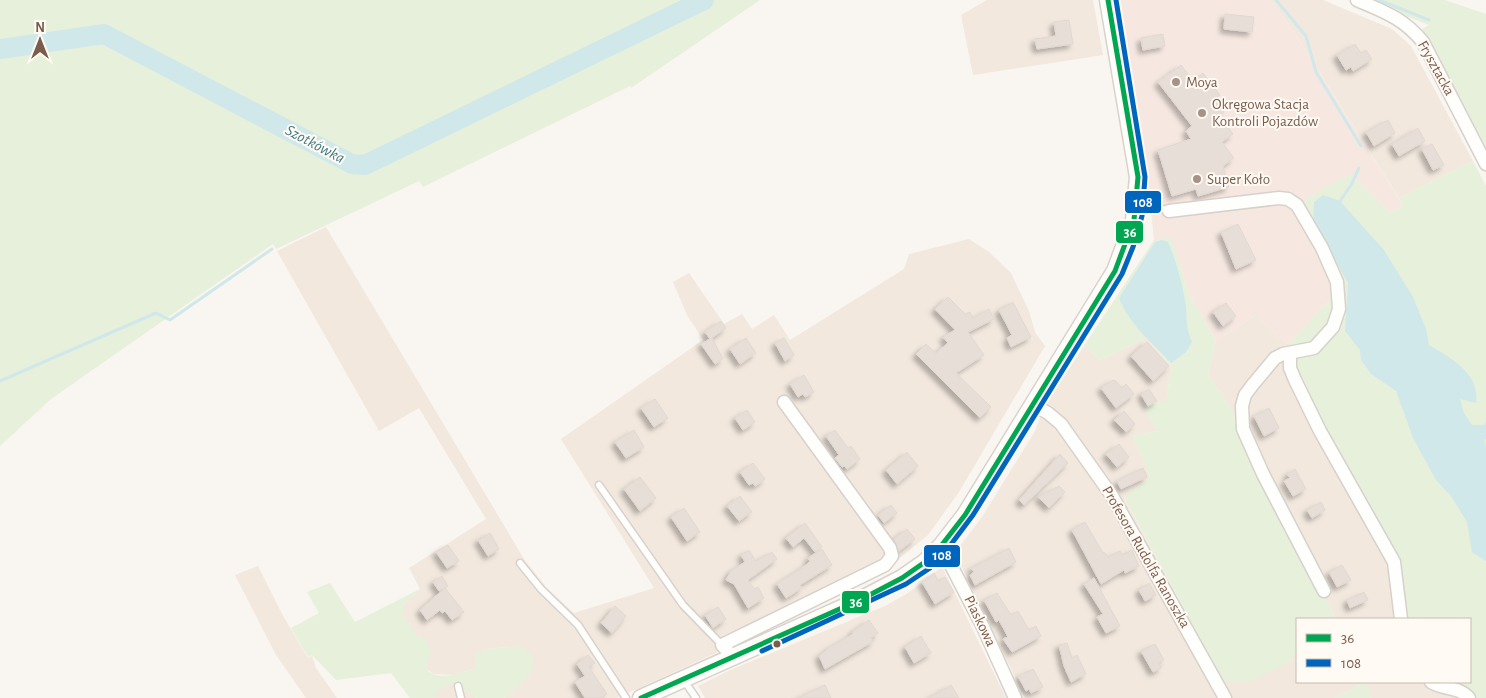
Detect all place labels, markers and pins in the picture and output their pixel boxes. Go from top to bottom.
place label: Moya [1186,75,1218,90]
marker: Moya [1170,76,1182,88]
place label: Okręgowa Stacja Kontroli Pojazdów [1212,97,1318,129]
marker: Okręgowa Stacja Kontroli Pojazdów [1196,107,1208,119]
place label: Super Koło [1207,172,1270,187]
marker: Super Koło [1191,173,1203,185]
unlabelled marker [772,639,782,649]

